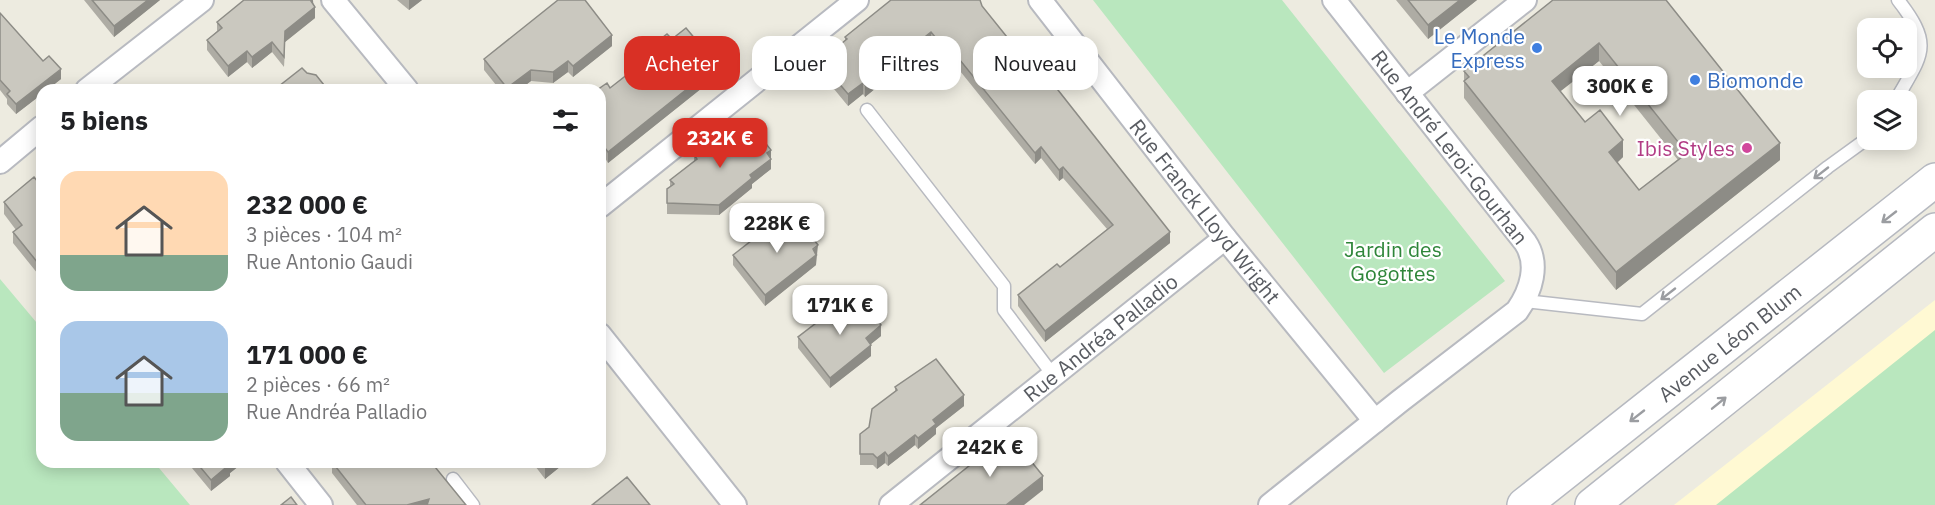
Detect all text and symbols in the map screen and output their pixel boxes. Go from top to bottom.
map controls [1857,18,1917,150]
button: locate [1857,18,1917,78]
place label: Le Monde Express [1434,22,1525,74]
chip: Acheter [624,36,740,90]
chip: Louer [752,36,847,90]
chip: Filtres [859,36,961,90]
chip: Nouveau [973,36,1098,90]
marker: Le Monde Express [1530,41,1544,55]
street label: Rue André Leroi-Gourhan [1365,44,1535,250]
pin: 300K € [1571,66,1669,117]
place label: Biomonde [1707,66,1803,94]
text: 300K € [1586,72,1654,99]
marker: Biomonde [1688,73,1702,87]
button: layers [1857,90,1917,150]
text: 5 biens [60,103,148,137]
icon: filters [549,104,582,137]
street label: Rue Franck Lloyd Wright [1123,113,1287,309]
pin: 232K € [671,118,769,169]
text: 232K € [686,124,754,151]
place label: Ibis Styles [1636,134,1735,162]
marker: Ibis Styles [1740,141,1754,155]
one-way arrow [1813,166,1829,179]
text: 232 000 € [246,187,368,221]
icon: home [108,195,180,267]
pin: 228K € [728,203,826,254]
text: 228K € [743,209,811,236]
one-way arrow [1881,210,1897,223]
text: 3 pièces · 104 m² [246,221,402,248]
park label: Jardin des Gogottes [1344,235,1442,287]
text: Rue Antonio Gaudi [246,248,413,275]
street label: Rue Andréa Palladio [1017,267,1183,408]
street label: Avenue Léon Blum [1652,277,1807,408]
pin: 171K € [791,285,889,336]
one-way arrow [1660,287,1676,300]
text: 171K € [806,291,874,318]
text: 171 000 € [246,337,368,371]
icon: home [108,345,180,417]
text: 2 pièces · 66 m² [246,371,390,398]
one-way arrow [1711,396,1727,409]
text: Rue Andréa Palladio [246,398,427,425]
one-way arrow [1630,409,1646,422]
pin: 242K € [941,427,1039,478]
text: 242K € [956,433,1024,460]

